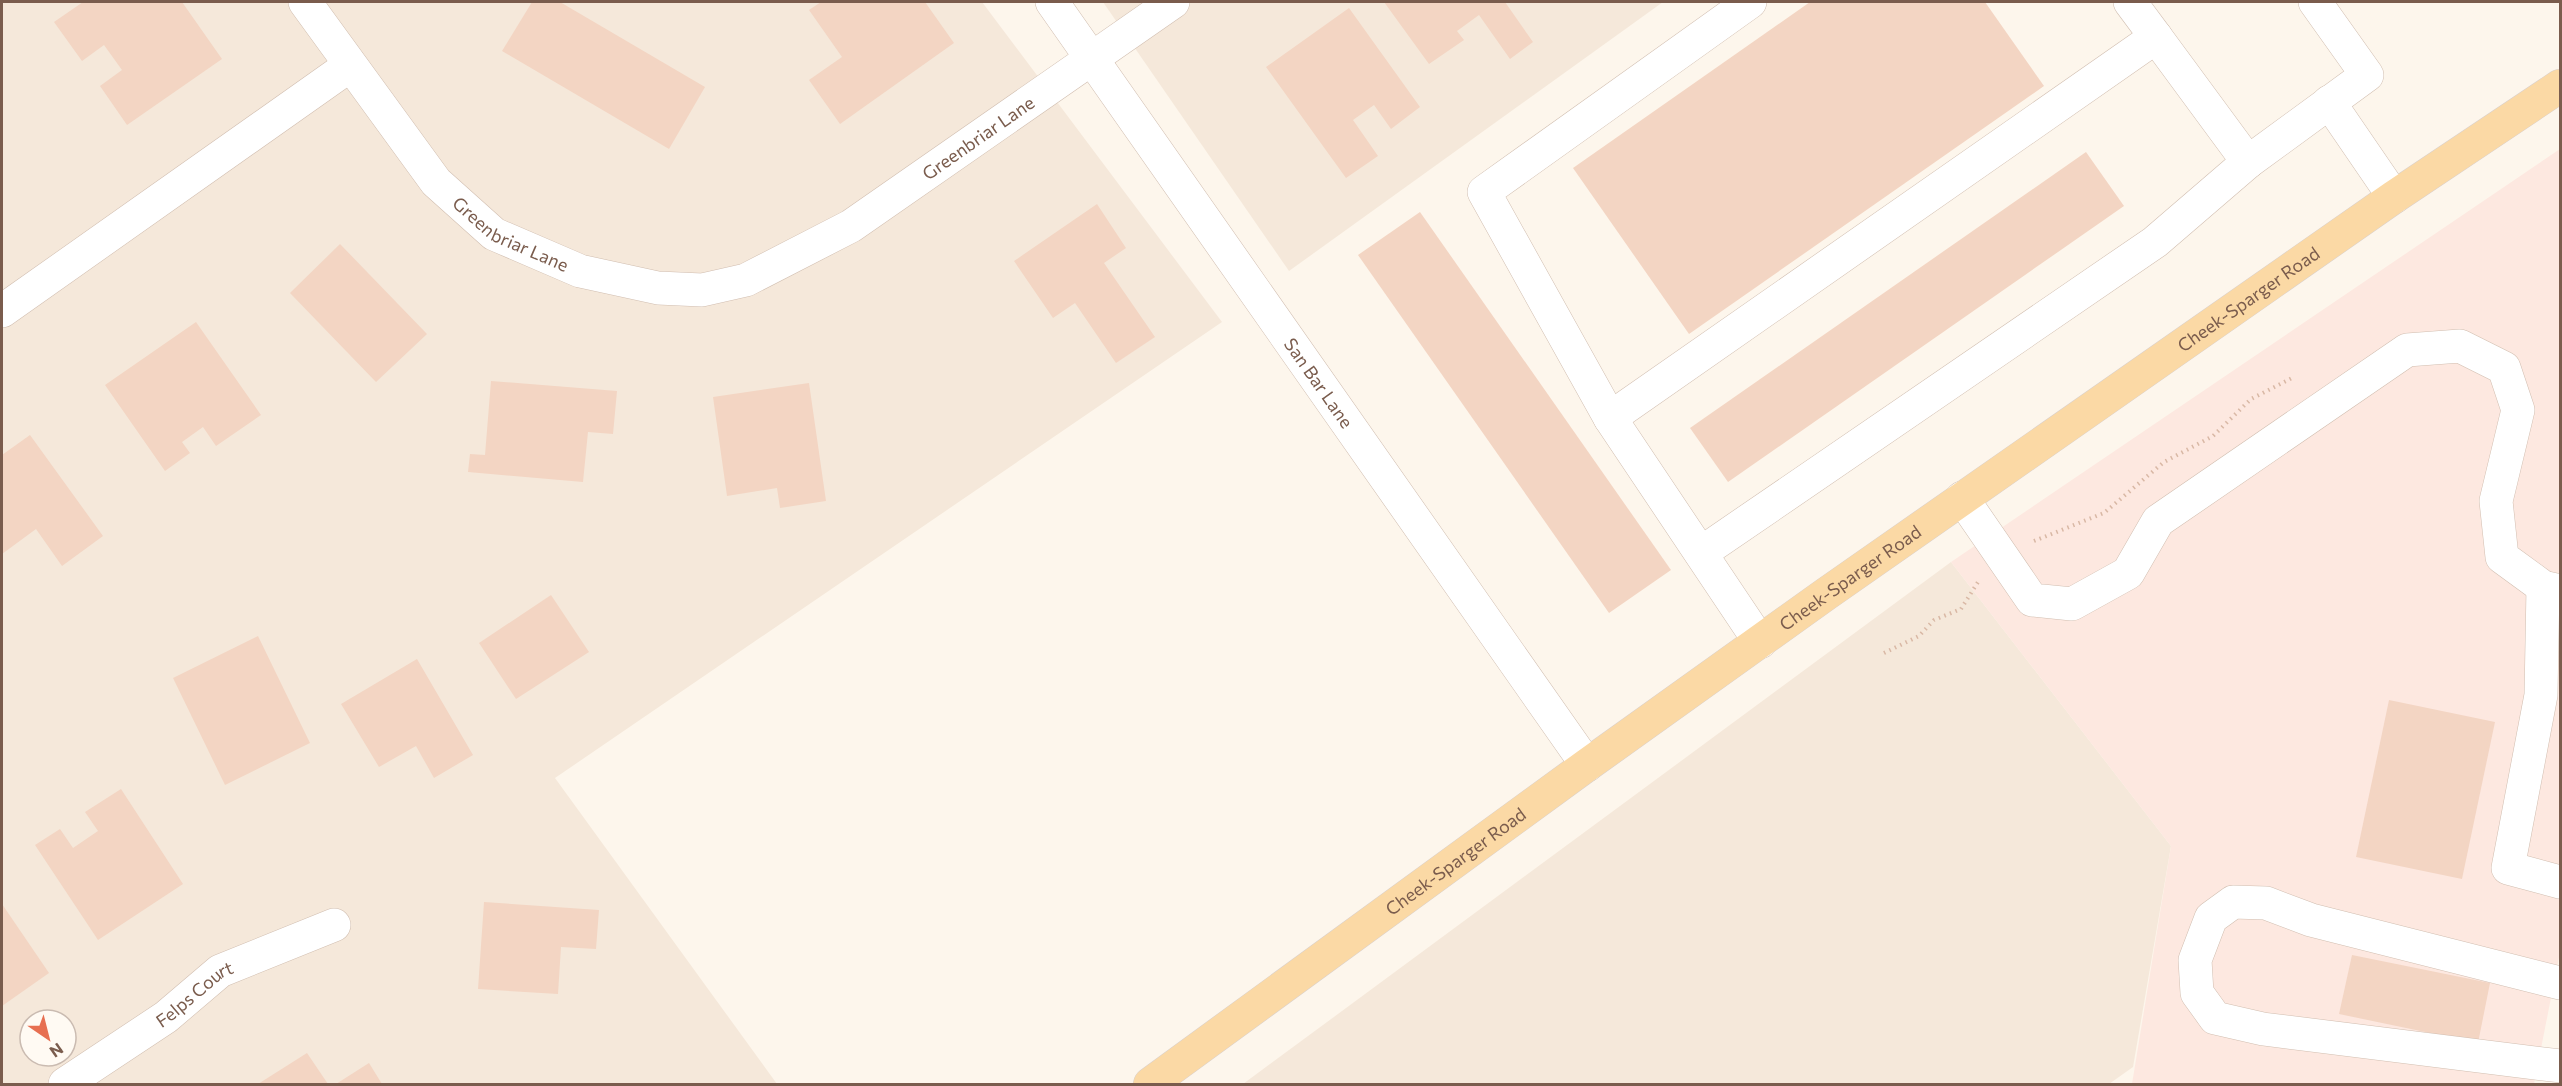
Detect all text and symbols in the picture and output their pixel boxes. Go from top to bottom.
street label: Greenbriar Lane [918,91,1038,184]
street label: Greenbriar Lane [448,192,572,276]
street label: Cheek-Sparger Road [2173,242,2323,356]
street label: San Bar Lane [1280,333,1358,432]
street label: Cheek-Sparger Road [1775,520,1925,635]
street label: Cheek-Sparger Road [1381,803,1530,920]
street label: Felps Court [151,956,236,1032]
north arrow [18,1008,78,1068]
text: N [47,1039,67,1062]

